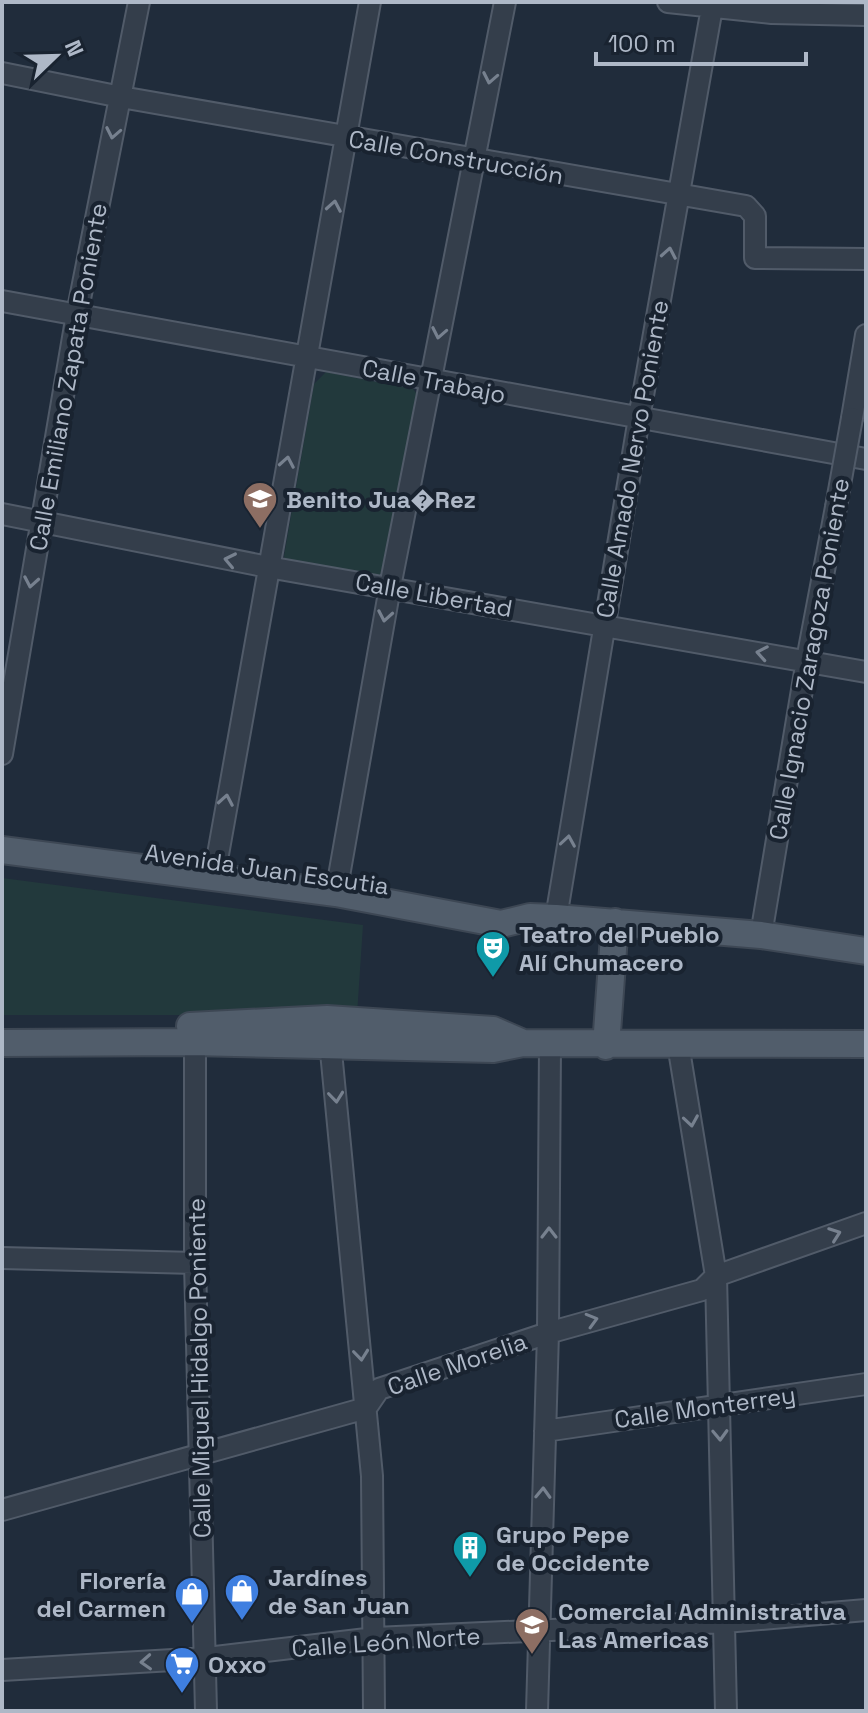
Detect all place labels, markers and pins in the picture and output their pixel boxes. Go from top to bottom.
school or university icon: Benito Jua�Rez [241,480,279,530]
place label: Benito Jua�Rez [286,484,476,515]
place label: Teatro del Pueblo Alí Chumacero [519,919,720,978]
theatre icon: Teatro del Pueblo Alí Chumacero [474,929,512,979]
place label: Grupo Pepe de Occidente [496,1519,650,1578]
building icon: Grupo Pepe de Occidente [451,1529,489,1579]
place label: Jardínes de San Juan [268,1562,410,1621]
place label: Florería del Carmen [36,1565,166,1624]
shop icon: Jardínes de San Juan [223,1572,261,1622]
shop icon: Florería del Carmen [173,1575,211,1625]
place label: Comercial Administrativa Las Americas [558,1596,846,1655]
school or university icon: Comercial Administrativa Las Americas [513,1606,551,1656]
supermarket icon: Oxxo [163,1645,201,1695]
place label: Oxxo [208,1649,267,1680]

